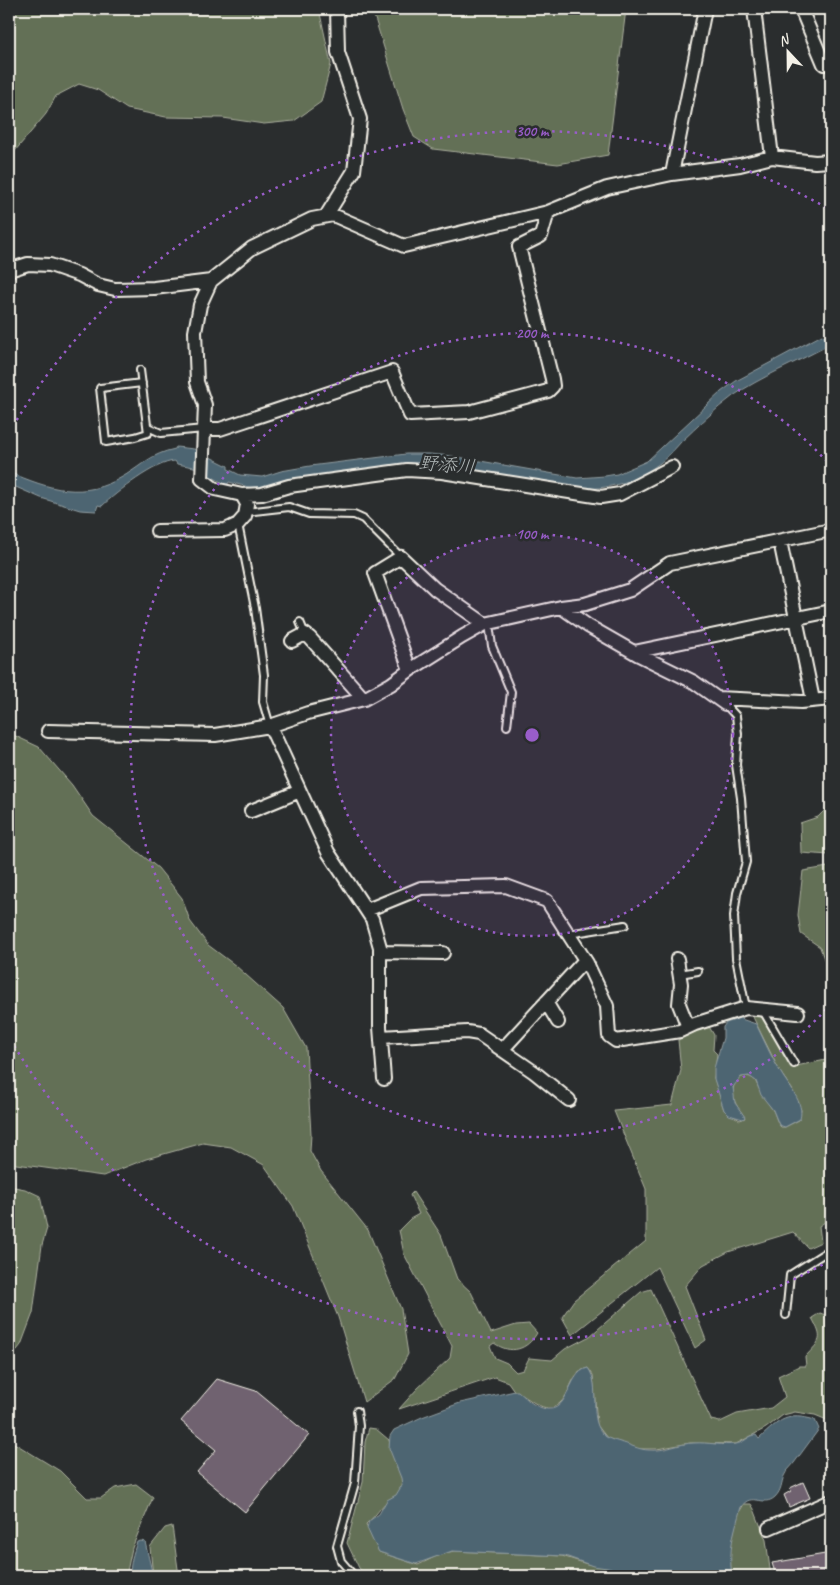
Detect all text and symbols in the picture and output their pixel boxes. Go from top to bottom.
north arrow [762,28,812,78]
text: N [776,30,793,50]
text: 300 m [516,122,550,141]
text: 200 m [516,324,550,343]
water label: 野添川 [417,451,476,479]
text: 100 m [516,525,550,544]
centre of rings [523,726,541,744]

